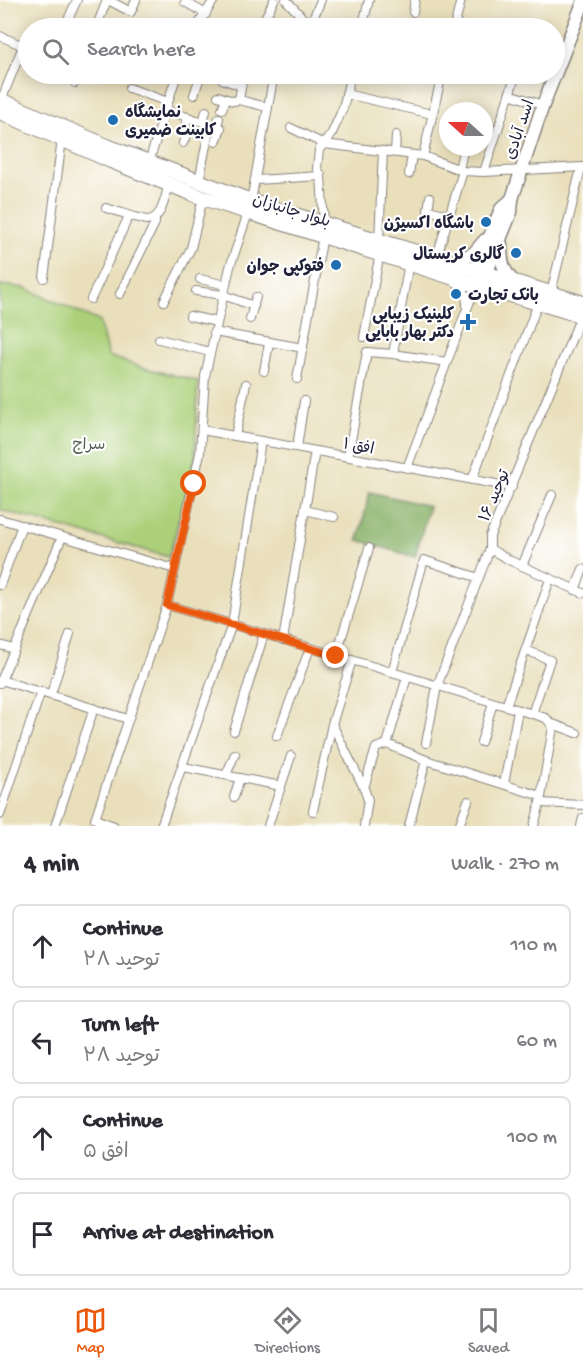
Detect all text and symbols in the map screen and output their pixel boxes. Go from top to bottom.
search box [18,18,565,84]
icon: search [39,35,72,68]
text: Search here [87,38,195,64]
street label: اسد آبادی [501,97,540,162]
place label: نمایشگاه کابینت ضمیری [125,102,216,142]
north arrow [439,102,493,156]
marker: نمایشگاه کابینت ضمیری [106,113,120,127]
street label: بلوار جانبازان [250,191,332,233]
place label: باشگاه اکسیژن [384,213,474,235]
marker: باشگاه اکسیژن [479,215,493,229]
place label: گالری کریستال [413,244,504,266]
marker: گالری کریستال [509,246,523,260]
place label: فتوکپی جوان [247,257,324,278]
marker: فتوکپی جوان [329,258,343,272]
marker: بانک تجارت [449,287,463,301]
place label: بانک تجارت [468,287,539,307]
place label: کلینیک زیبایی دکتر بهار بابایی [365,306,454,344]
marker: کلینیک زیبایی دکتر بهار بابایی [459,313,477,331]
street label: افق ۱ [341,436,375,461]
park label: سراج [73,437,105,456]
street label: توحید ۱۶ [477,467,516,525]
route start [180,470,206,496]
route end [322,642,348,668]
text: 4 min [24,850,79,881]
text: Walk · 270 m [451,854,559,877]
text: Continue [83,917,163,943]
icon: ahead [26,930,59,963]
text: 110 m [511,935,557,958]
text: توحید ۲۸ [83,950,160,973]
text: Turn left [83,1013,157,1039]
icon: left [26,1026,59,1059]
text: 60 m [517,1031,557,1054]
text: توحید ۲۸ [83,1046,160,1069]
text: Continue [83,1109,163,1135]
icon: ahead [26,1122,59,1155]
text: 100 m [507,1127,557,1150]
text: افق ۵ [83,1142,129,1165]
icon: arrive [26,1218,59,1251]
text: Arrive at destination [83,1221,273,1247]
tab: Map [74,1304,107,1359]
tab: Directions [255,1304,320,1359]
tab: Saved [468,1304,509,1359]

